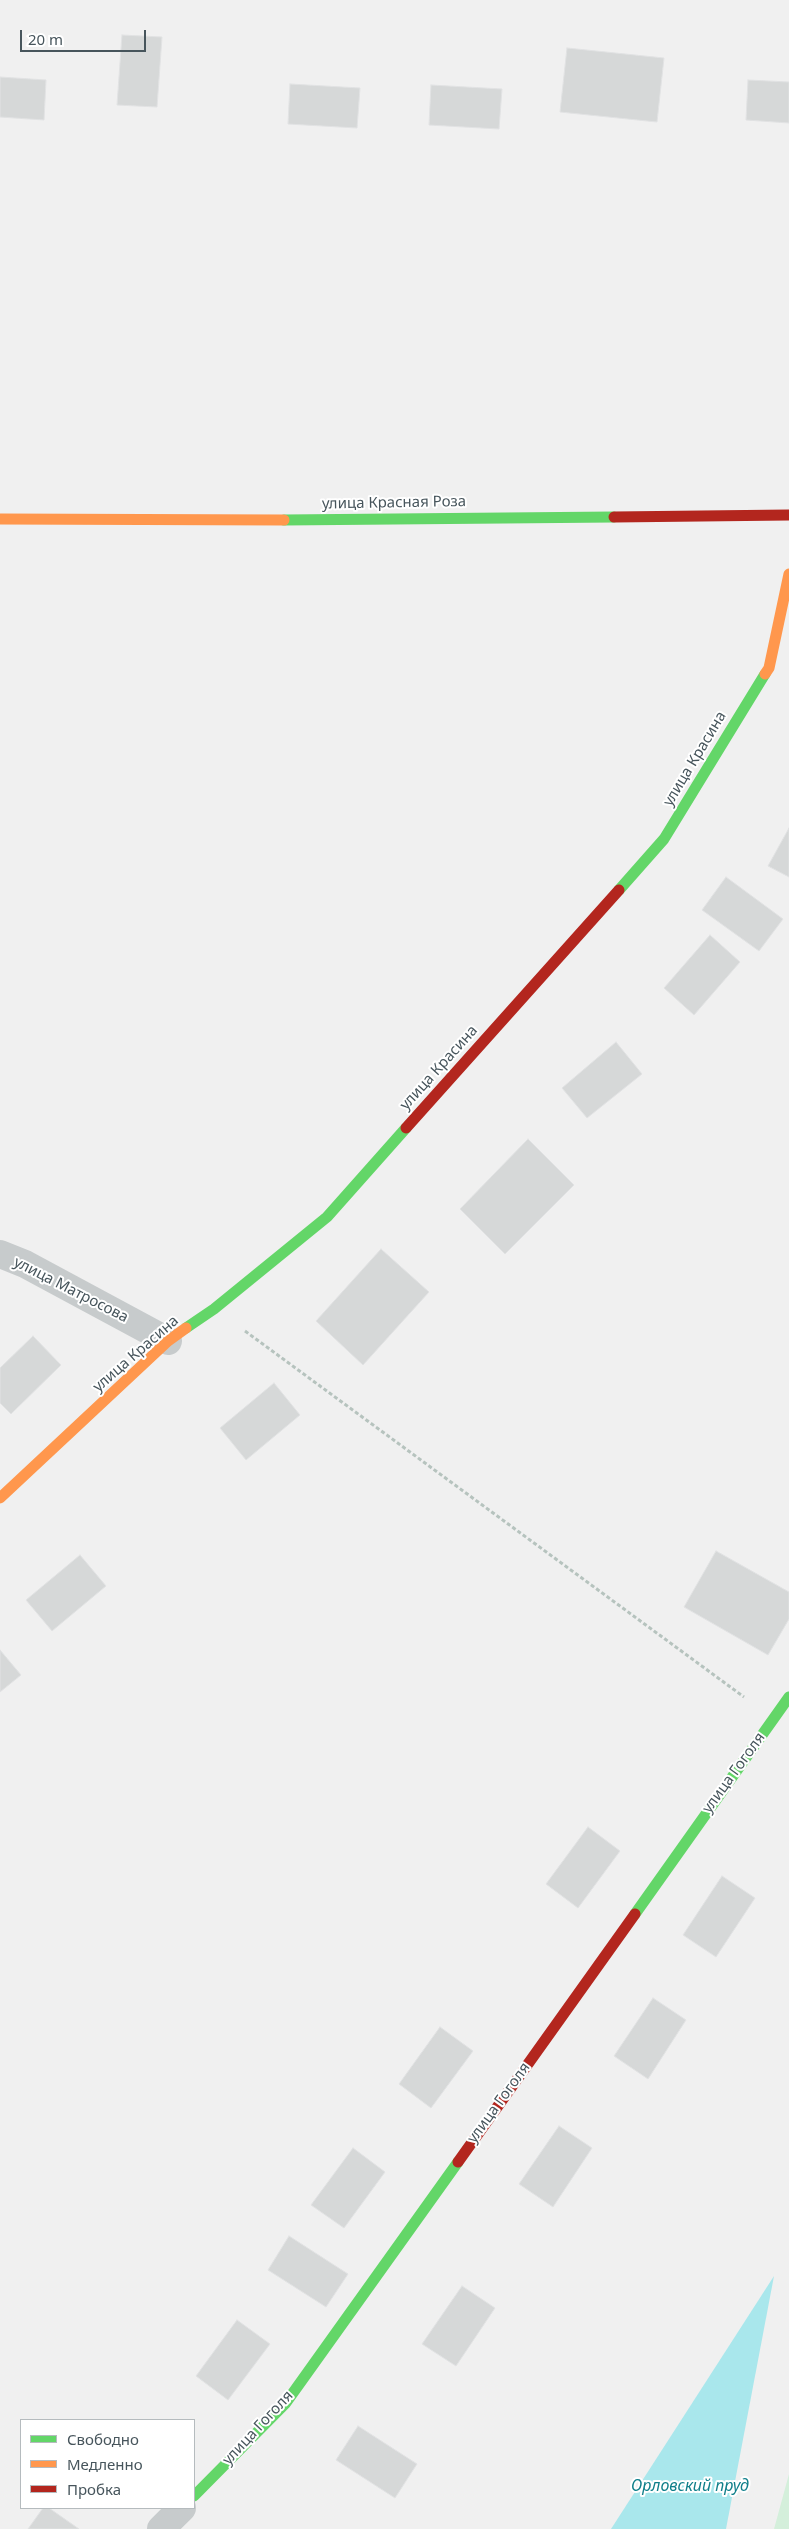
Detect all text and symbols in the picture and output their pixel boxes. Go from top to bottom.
scale bar [22,20,149,52]
text: 20 m [28,29,63,49]
street label: улица Красная Роза [322,493,466,513]
street label: улица Красина [660,708,730,810]
street label: улица Красина [396,1022,482,1114]
street label: улица Матросова [11,1253,131,1327]
street label: улица Красина [90,1312,182,1396]
street label: улица Гоголя [699,1729,769,1817]
street label: улица Гоголя [464,2059,534,2147]
street label: улица Гоголя [219,2387,297,2469]
legend [20,2419,195,2509]
text: Свободно [67,2429,139,2449]
text: Медленно [67,2454,143,2474]
water label: Орловский пруд [631,2476,749,2496]
text: Пробка [67,2479,121,2499]

